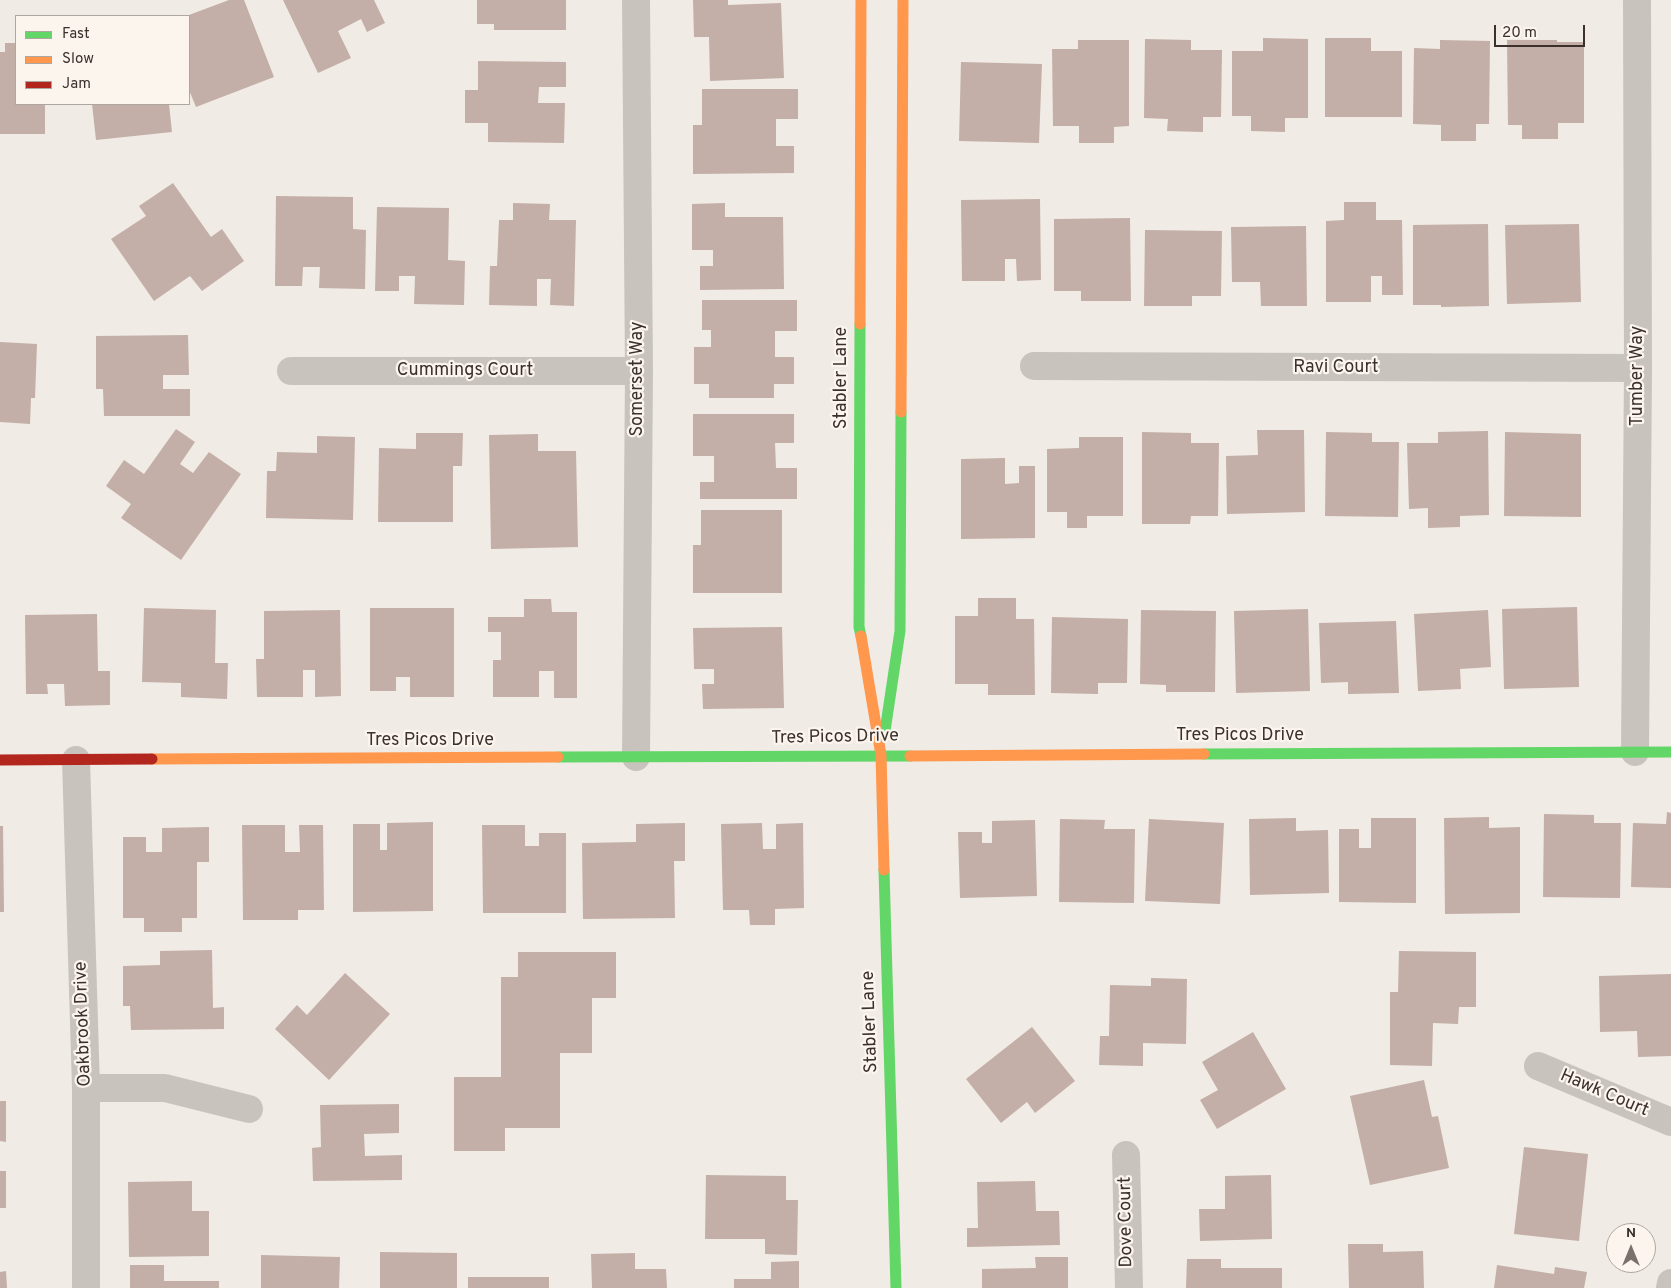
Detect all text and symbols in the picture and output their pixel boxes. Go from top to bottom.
legend [15,15,190,105]
scale bar [1496,15,1587,47]
text: 20 m [1502,24,1537,43]
text: Fast [62,25,90,44]
text: Slow [62,50,94,69]
text: Jam [62,75,91,94]
street label: Somerset Way [627,321,649,437]
street label: Tumber Way [1627,326,1649,426]
street label: Stabler Lane [831,327,853,429]
street label: Ravi Court [1293,357,1379,379]
street label: Cummings Court [397,360,533,382]
street label: Tres Picos Drive [1176,725,1304,747]
street label: Tres Picos Drive [771,726,899,750]
street label: Tres Picos Drive [366,730,494,752]
street label: Oakbrook Drive [71,961,97,1087]
street label: Stabler Lane [858,970,884,1074]
street label: Hawk Court [1556,1066,1652,1122]
street label: Dove Court [1115,1176,1139,1268]
north arrow [1606,1223,1656,1273]
text: N [1626,1225,1636,1242]

